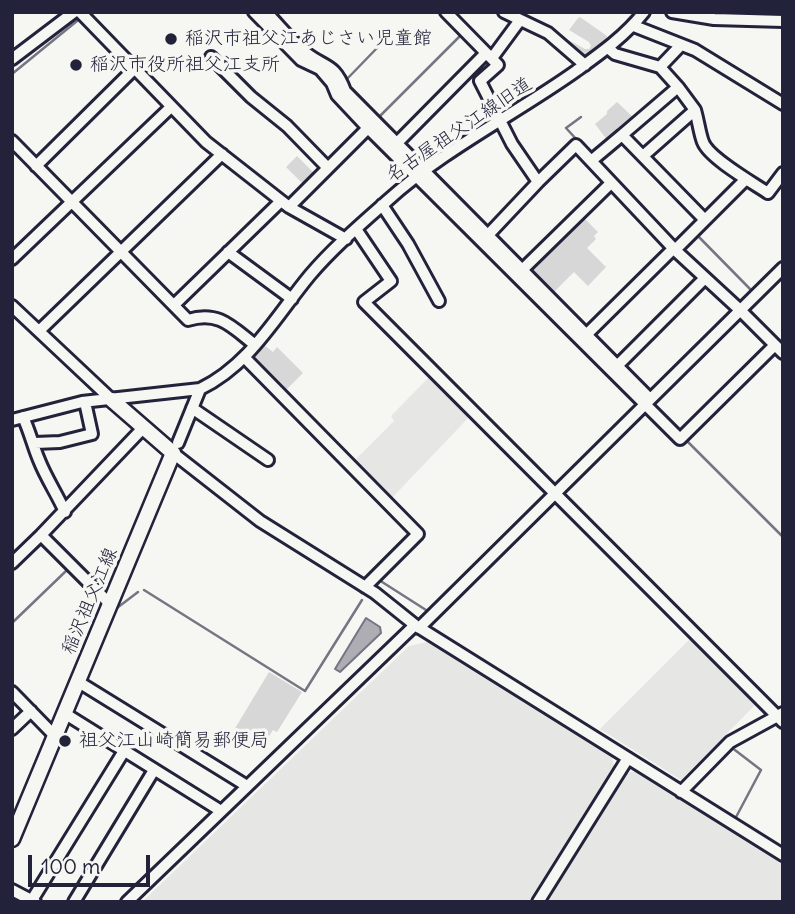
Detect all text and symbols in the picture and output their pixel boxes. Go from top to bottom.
place label: 稲沢市祖父江あじさい児童館 [185,28,432,50]
marker: 稲沢市祖父江あじさい児童館 [163,31,179,47]
place label: 稲沢市役所祖父江支所 [90,54,280,76]
marker: 稲沢市役所祖父江支所 [68,57,84,73]
street label: 名古屋祖父江線旧道 [382,73,536,187]
street label: 稲沢祖父江線 [57,544,123,658]
place label: 祖父江山崎簡易郵便局 [79,730,269,752]
marker: 祖父江山崎簡易郵便局 [57,733,73,749]
scale bar [32,841,154,885]
text: 100 m [41,853,100,880]

